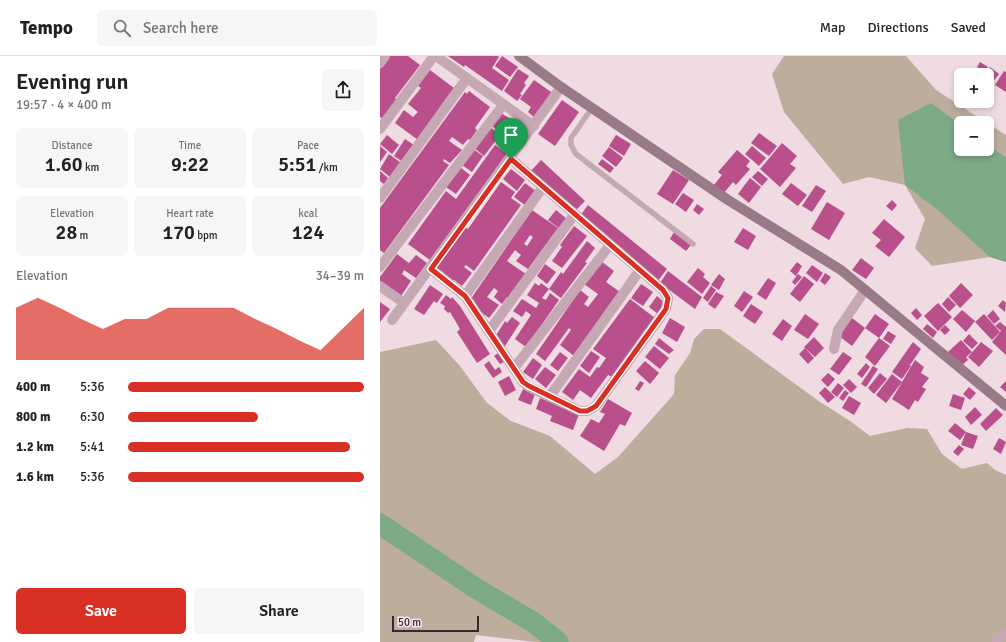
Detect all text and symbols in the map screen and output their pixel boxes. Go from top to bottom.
search box [97,10,377,46]
text: Tempo [20,16,73,40]
icon: search [111,17,133,39]
text: Search here [143,19,219,37]
text: Map [820,19,846,36]
text: Directions [868,19,929,36]
text: Saved [951,19,986,36]
text: Evening run [16,68,129,95]
map controls [954,68,994,156]
button: + [954,68,994,108]
button: share [322,69,364,111]
text: 19:57 · 4 × 400 m [16,97,111,113]
button: − [954,116,994,156]
pin [494,118,528,159]
icon: arrive [500,124,522,146]
text: Distance [52,139,92,152]
text: Time [179,139,201,152]
text: Pace [297,139,319,152]
text: 1.60 [45,152,83,177]
text: 9:22 [171,152,209,177]
text: 5:51 [278,152,316,177]
text: km [83,161,99,174]
text: /km [316,161,338,174]
text: Elevation [50,207,94,220]
text: Heart rate [166,207,214,220]
text: kcal [298,207,318,220]
text: 28 [56,220,77,245]
text: 170 [162,220,195,245]
text: 124 [292,220,324,245]
text: m [77,229,88,242]
text: bpm [195,229,218,242]
text: Elevation [16,268,68,284]
text: 34–39 m [316,268,364,284]
text: 400 m [16,379,50,395]
text: 5:36 [80,379,105,395]
text: 800 m [16,409,50,425]
text: 6:30 [80,409,105,425]
text: 1.2 km [16,439,54,455]
text: 5:41 [80,439,105,455]
text: 1.6 km [16,469,54,485]
text: 5:36 [80,469,105,485]
button: Save [16,588,186,634]
button: Share [194,588,364,634]
scale bar [392,614,479,633]
text: 50 m [398,616,421,629]

